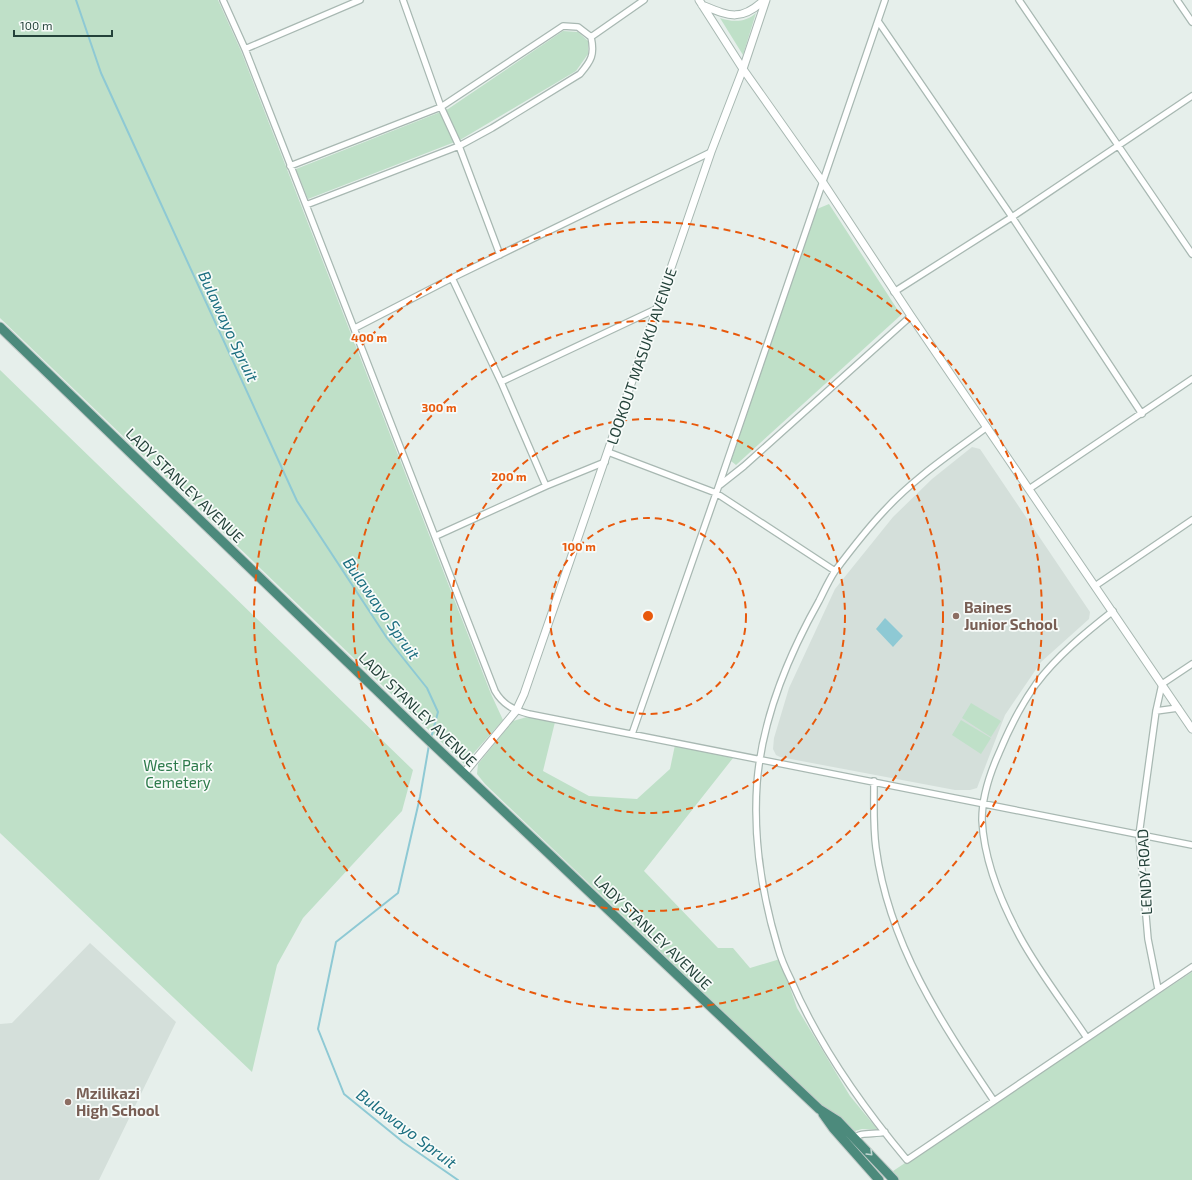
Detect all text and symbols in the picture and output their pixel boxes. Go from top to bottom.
scale bar [14,12,112,38]
text: 100 m [20,18,52,32]
street label: LOOKOUT MASUKU AVENUE [602,265,680,447]
water label: Bulawayo Spruit [194,267,263,386]
text: 400 m [351,330,387,344]
text: 300 m [421,400,457,414]
street label: LADY STANLEY AVENUE [122,424,248,546]
text: 200 m [491,469,527,483]
text: 100 m [562,539,596,553]
water label: Bulawayo Spruit [339,553,425,664]
place label: Baines Junior School [964,598,1058,633]
centre of rings [641,609,655,623]
marker: Baines Junior School [951,611,961,621]
street label: LADY STANLEY AVENUE [355,648,481,770]
park label: West Park Cemetery [143,756,213,791]
street label: LENDY ROAD [1133,828,1155,916]
street label: LADY STANLEY AVENUE [590,871,716,993]
place label: Mzilikazi High School [76,1084,160,1119]
water label: Bulawayo Spruit [353,1084,462,1173]
marker: Mzilikazi High School [63,1097,73,1107]
one-way arrow [865,1148,873,1156]

